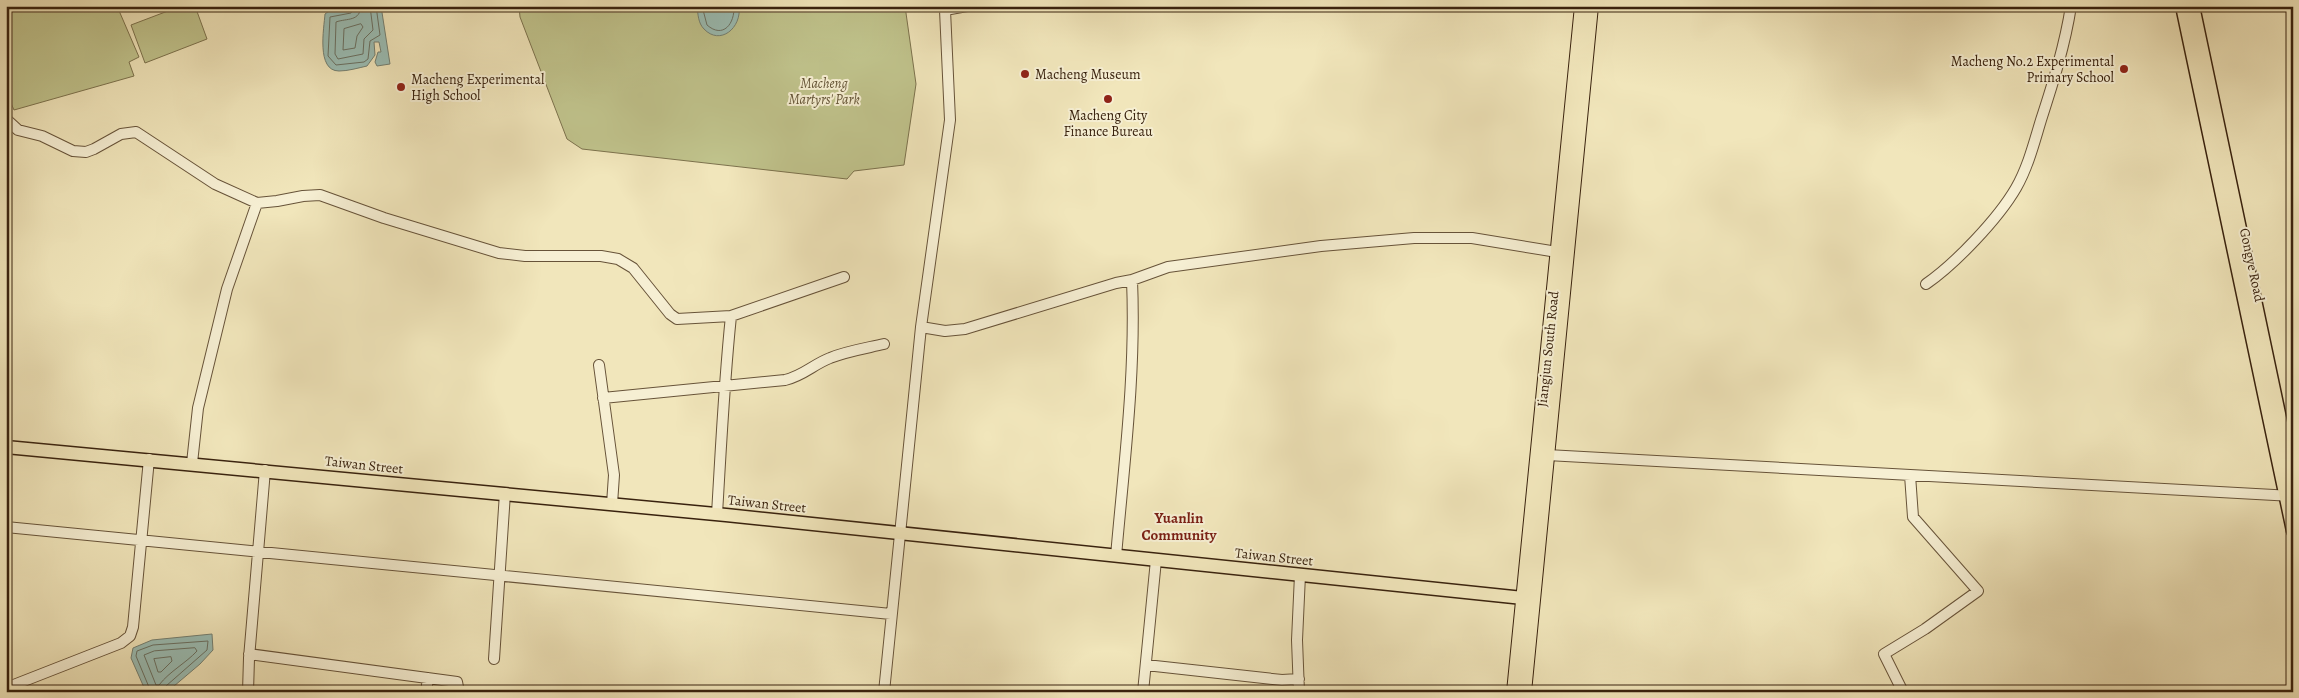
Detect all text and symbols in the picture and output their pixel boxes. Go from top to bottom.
place label: Macheng No.2 Experimental Primary School [1951,52,2115,87]
marker: Macheng No.2 Experimental Primary School [2118,63,2130,75]
place label: Macheng Museum [1035,65,1141,84]
marker: Macheng Museum [1019,68,1031,80]
place label: Macheng Experimental High School [411,70,545,105]
park label: Macheng Martyrs' Park [788,74,860,109]
marker: Macheng Experimental High School [395,81,407,93]
marker: Macheng City Finance Bureau [1102,93,1114,105]
place label: Macheng City Finance Bureau [1064,106,1153,141]
street label: Gongye Road [2235,226,2269,304]
street label: Jiangjun South Road [1532,290,1564,408]
street label: Taiwan Street [324,451,404,479]
street label: Taiwan Street [727,490,807,518]
district label: Yuanlin Community [1142,508,1217,545]
street label: Taiwan Street [1234,543,1314,571]

